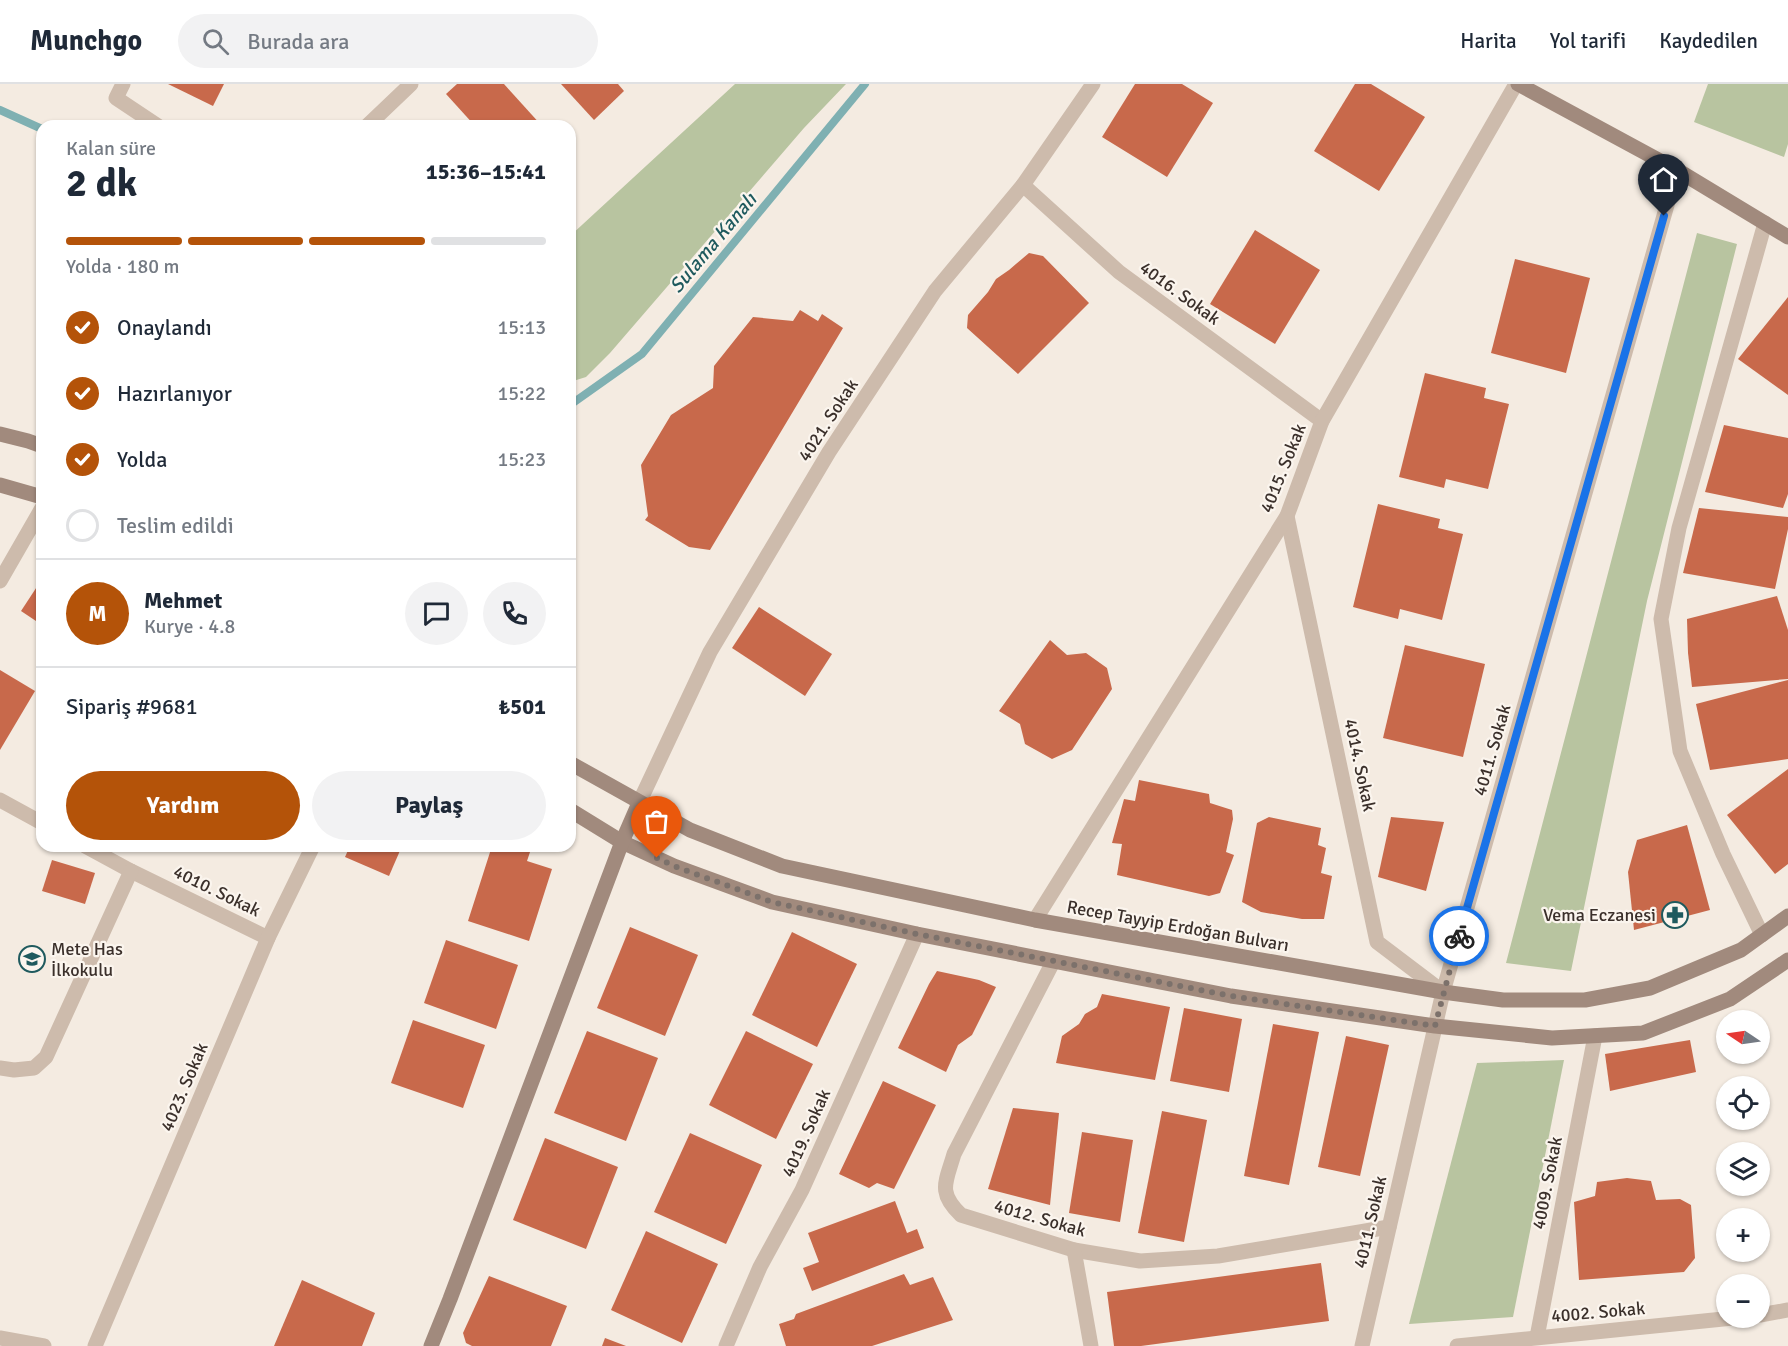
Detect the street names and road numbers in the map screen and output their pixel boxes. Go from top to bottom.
street label: 4016. Sokak [1135,256,1225,330]
street label: 4021. Sokak [793,375,863,465]
street label: 4015. Sokak [1255,420,1311,516]
street label: 4011. Sokak [1468,702,1516,798]
street label: 4014. Sokak [1339,717,1381,813]
street label: 4010. Sokak [170,860,264,922]
street label: Recep Tayyip Erdoğan Bulvarı [1065,896,1291,956]
street label: 4023. Sokak [155,1039,213,1135]
street label: 4019. Sokak [777,1086,835,1180]
street label: 4009. Sokak [1527,1135,1567,1231]
street label: 4011. Sokak [1349,1174,1391,1270]
street label: 4012. Sokak [992,1194,1088,1242]
street label: 4002. Sokak [1550,1297,1646,1327]

